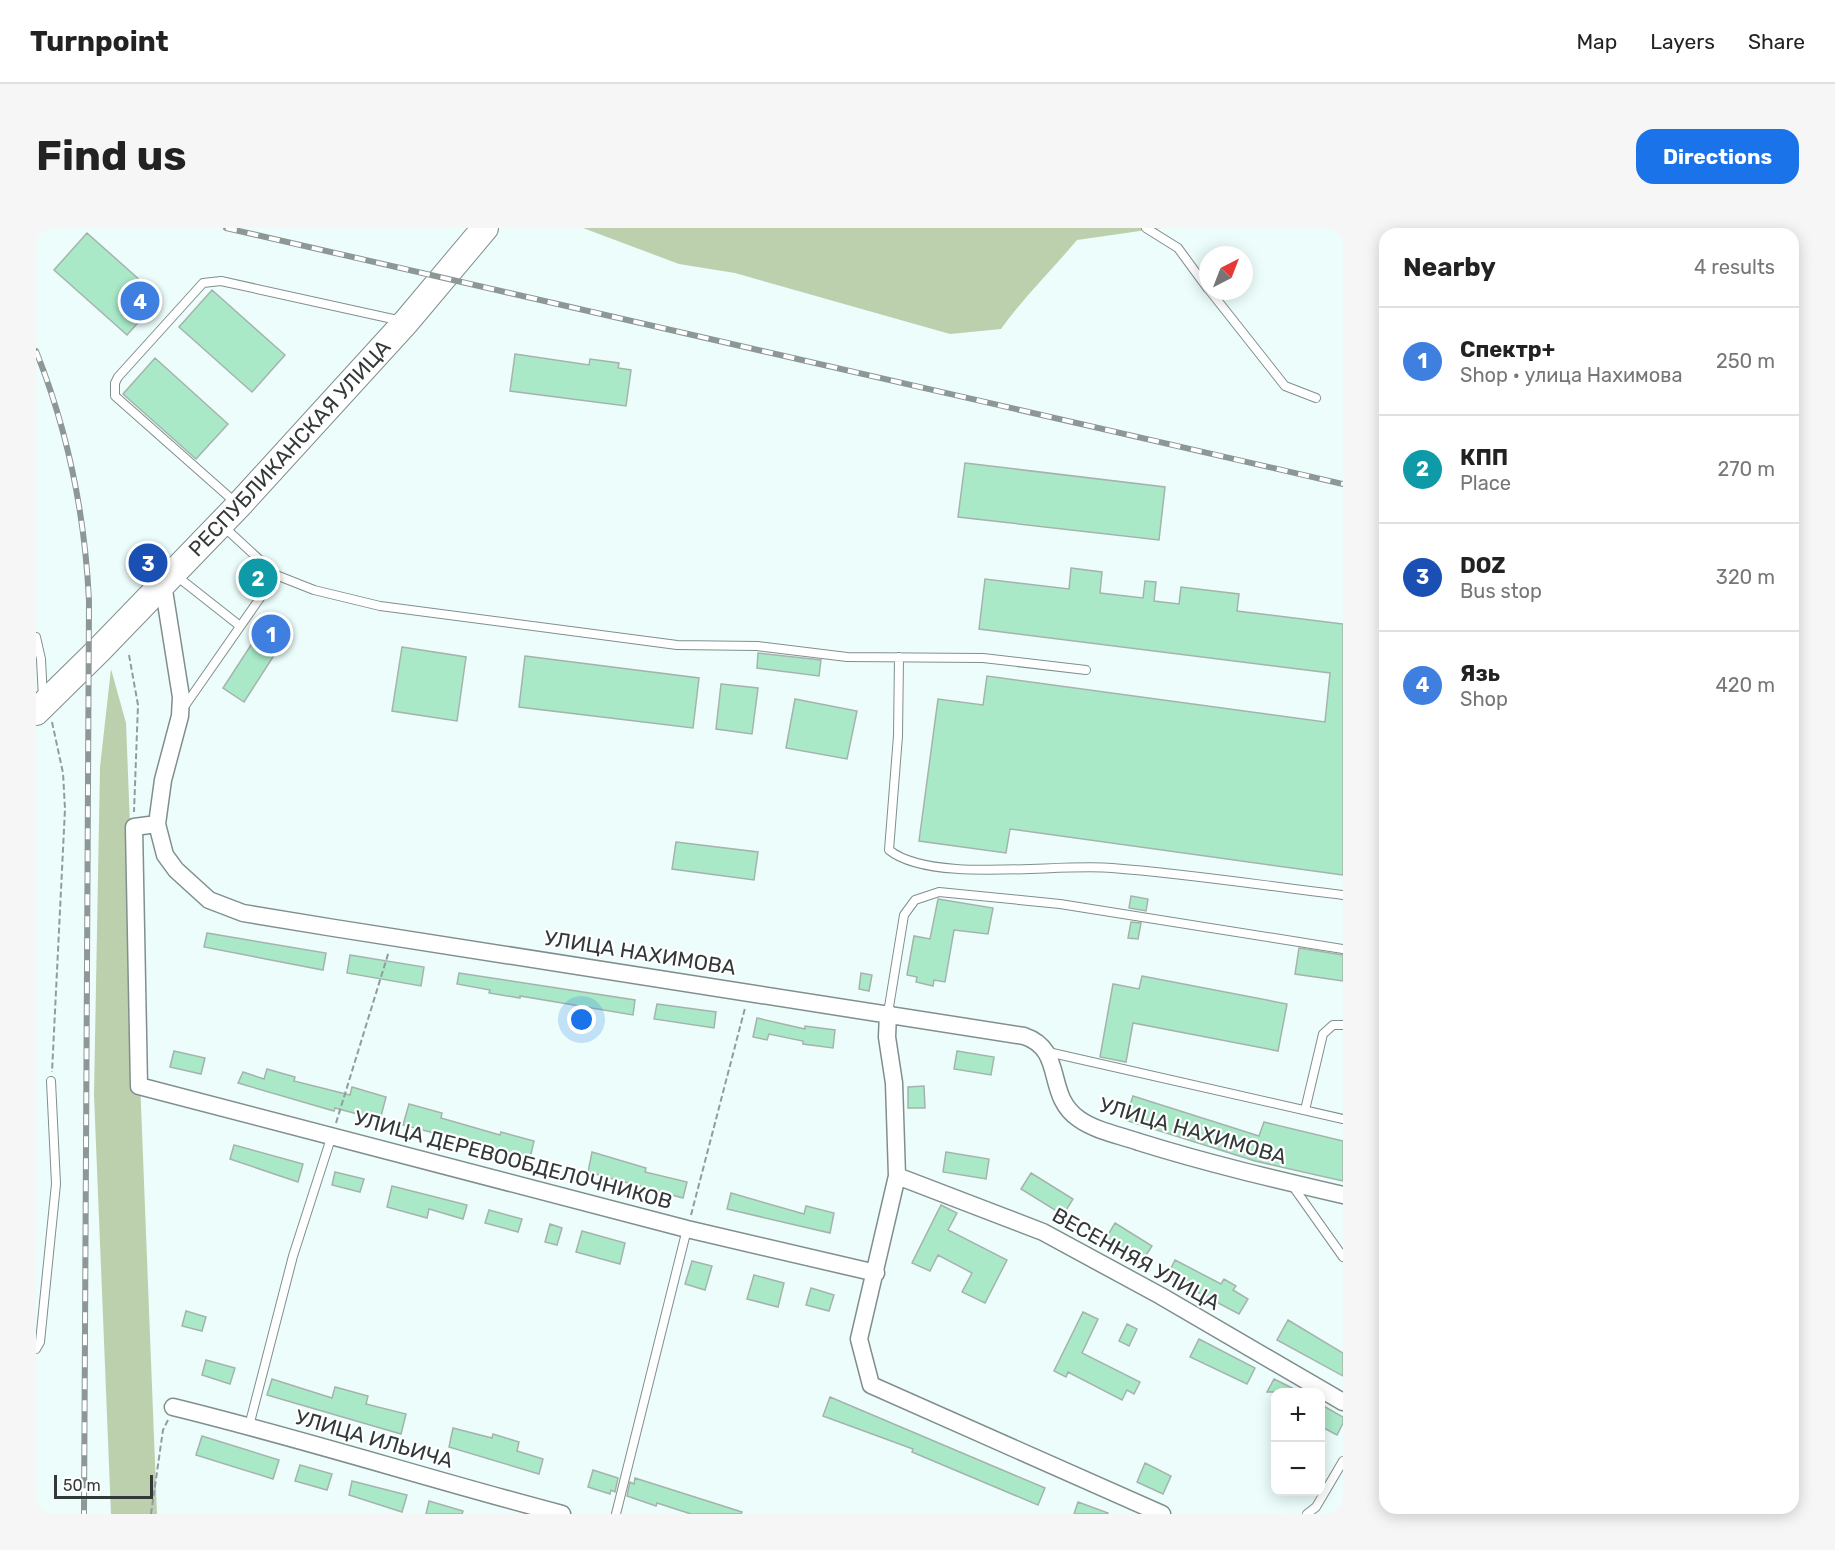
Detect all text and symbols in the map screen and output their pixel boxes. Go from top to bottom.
text: Turnpoint [30,25,169,58]
text: Map [1576,29,1617,54]
text: Layers [1650,29,1715,54]
text: Share [1748,29,1805,54]
button: Directions [1636,129,1799,184]
text: Find us [36,131,187,181]
north arrow [1199,246,1253,300]
text: Nearby [1403,252,1496,283]
text: 4 results [1694,255,1775,279]
pin: 4 [120,278,160,324]
street label: РЕСПУБЛИКАНСКАЯ УЛИЦА [183,334,396,562]
text: Спектр+ [1460,336,1555,363]
text: 1 [1418,349,1427,373]
text: 250 m [1716,349,1775,373]
text: Shop · улица Нахимова [1460,363,1683,387]
text: КПП [1460,444,1508,471]
text: 2 [1416,457,1429,481]
text: 270 m [1718,457,1775,481]
text: Place [1460,471,1511,495]
pin: 3 [128,540,168,586]
text: DOZ [1460,552,1506,579]
pin: 2 [238,556,278,600]
text: 3 [1416,565,1429,589]
text: 320 m [1716,565,1775,589]
text: Bus stop [1460,579,1542,603]
pin: 1 [252,612,290,656]
text: Язь [1460,660,1500,687]
text: 4 [1416,673,1429,697]
text: 420 m [1715,673,1775,697]
text: Shop [1460,687,1508,711]
street label: УЛИЦА НАХИМОВА [542,925,738,980]
your location [567,1005,596,1034]
street label: УЛИЦА НАХИМОВА [1097,1092,1290,1169]
street label: УЛИЦА ДЕРЕВООБДЕЛОЧНИКОВ [351,1105,675,1214]
street label: ВЕСЕННЯЯ УЛИЦА [1048,1202,1224,1315]
map controls [1271,1388,1325,1496]
button: + [1271,1388,1325,1442]
street label: УЛИЦА ИЛЬИЧА [292,1404,456,1473]
button: − [1271,1442,1325,1496]
scale bar [54,1472,153,1500]
text: 50 m [63,1476,101,1495]

